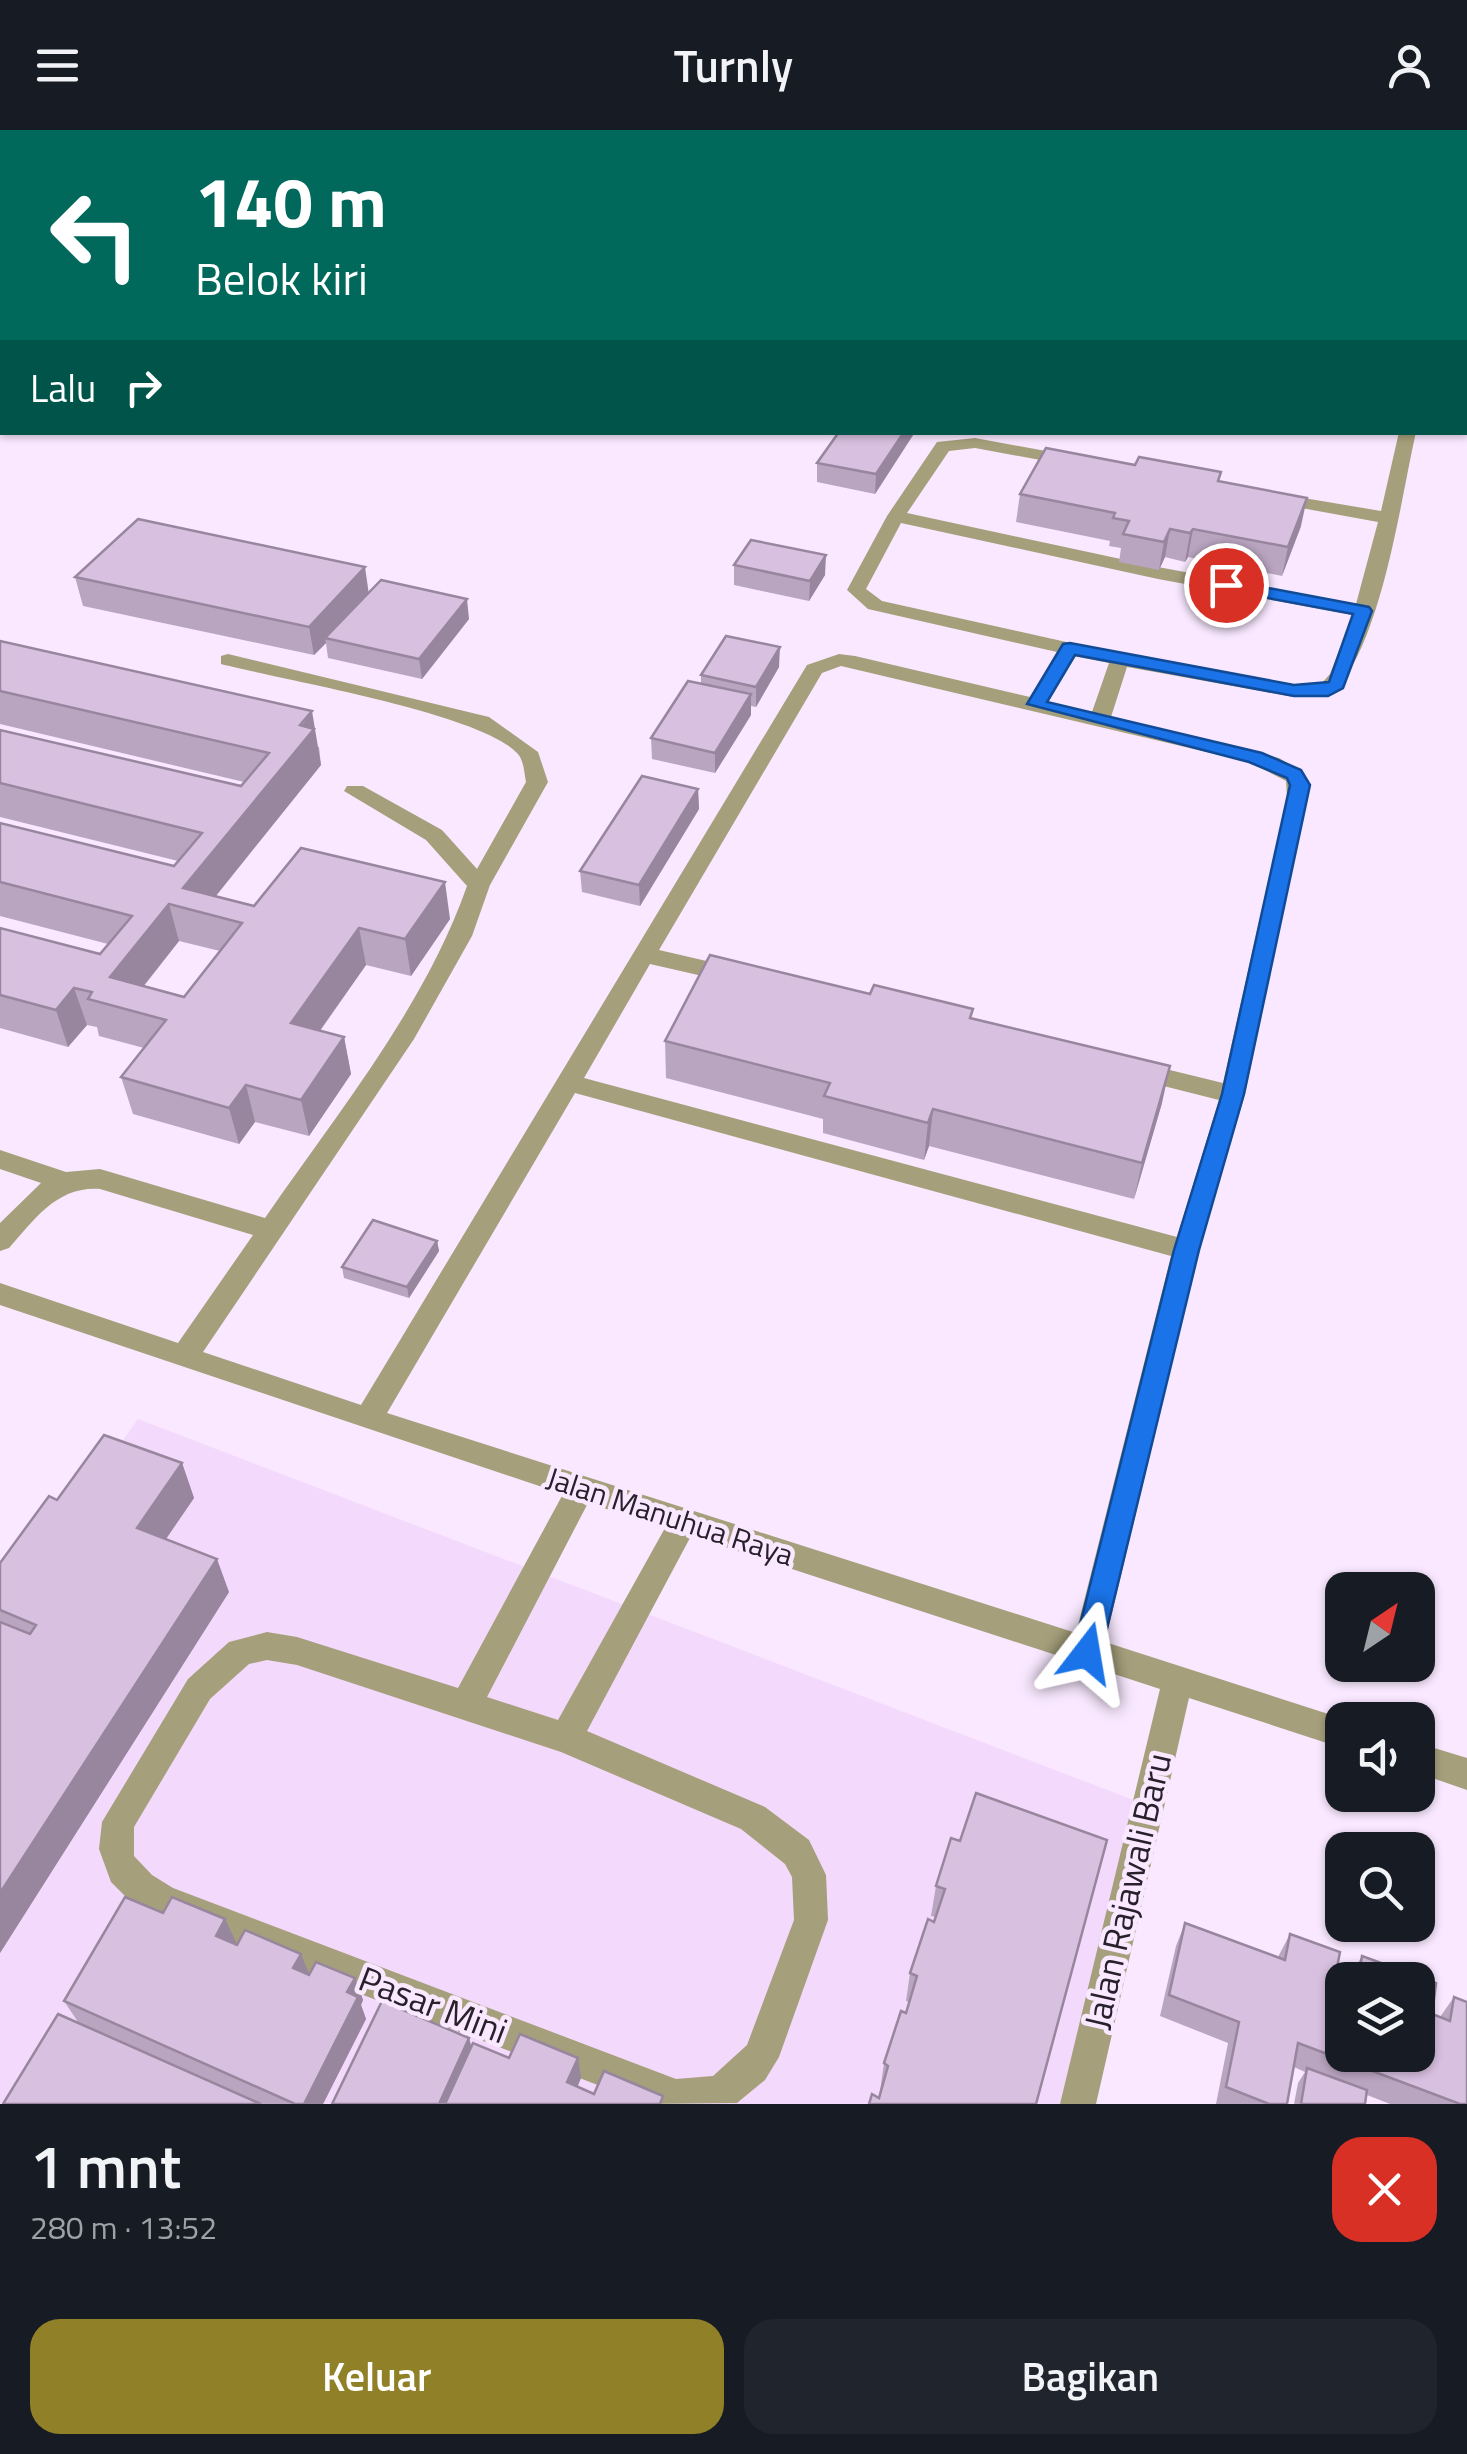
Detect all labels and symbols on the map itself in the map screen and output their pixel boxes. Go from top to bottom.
pin [1184,543,1269,628]
street label: Jalan Manuhua Raya [541,1454,800,1578]
north arrow [1325,1572,1435,1682]
position arrow [1035,1601,1139,1705]
street label: Jalan Rajawali Baru [1069,1748,1185,2034]
street label: Pasar Mini [351,1951,516,2057]

